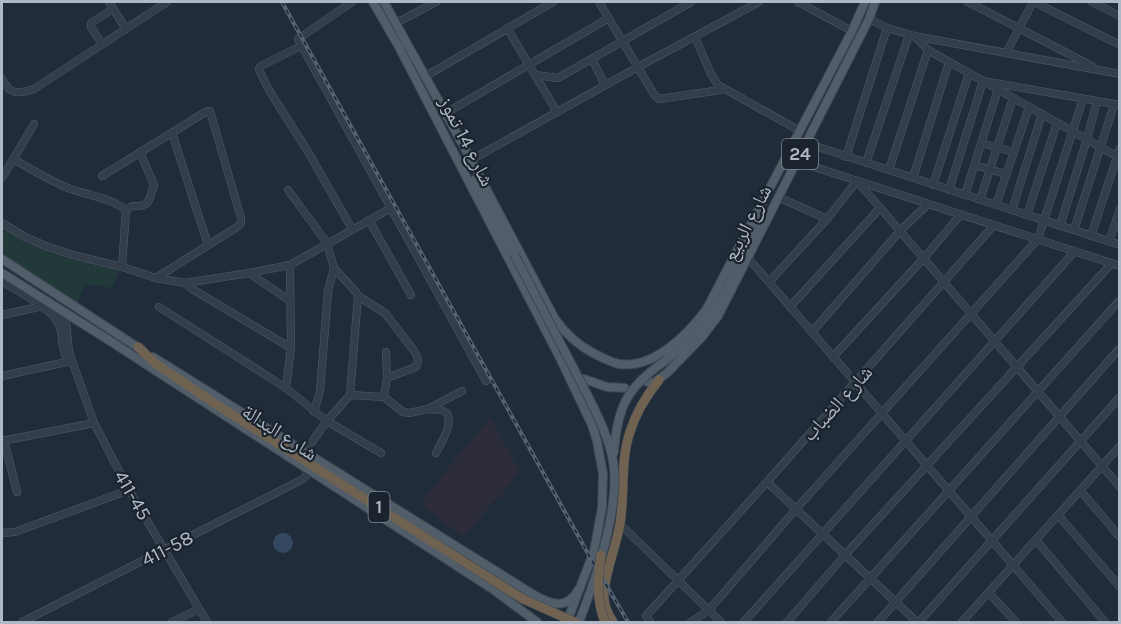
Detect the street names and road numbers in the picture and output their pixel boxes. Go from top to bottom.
street label: شارع 14 تموز [433,92,499,190]
road number: 24 [782,139,818,169]
street label: شارع الربيع [719,181,777,265]
street label: شارع الضباب [797,361,878,447]
street label: شارع البدالة [237,400,322,466]
street label: 411-45 [109,466,156,524]
road number: 1 [368,492,389,522]
street label: 411-58 [138,526,197,571]

